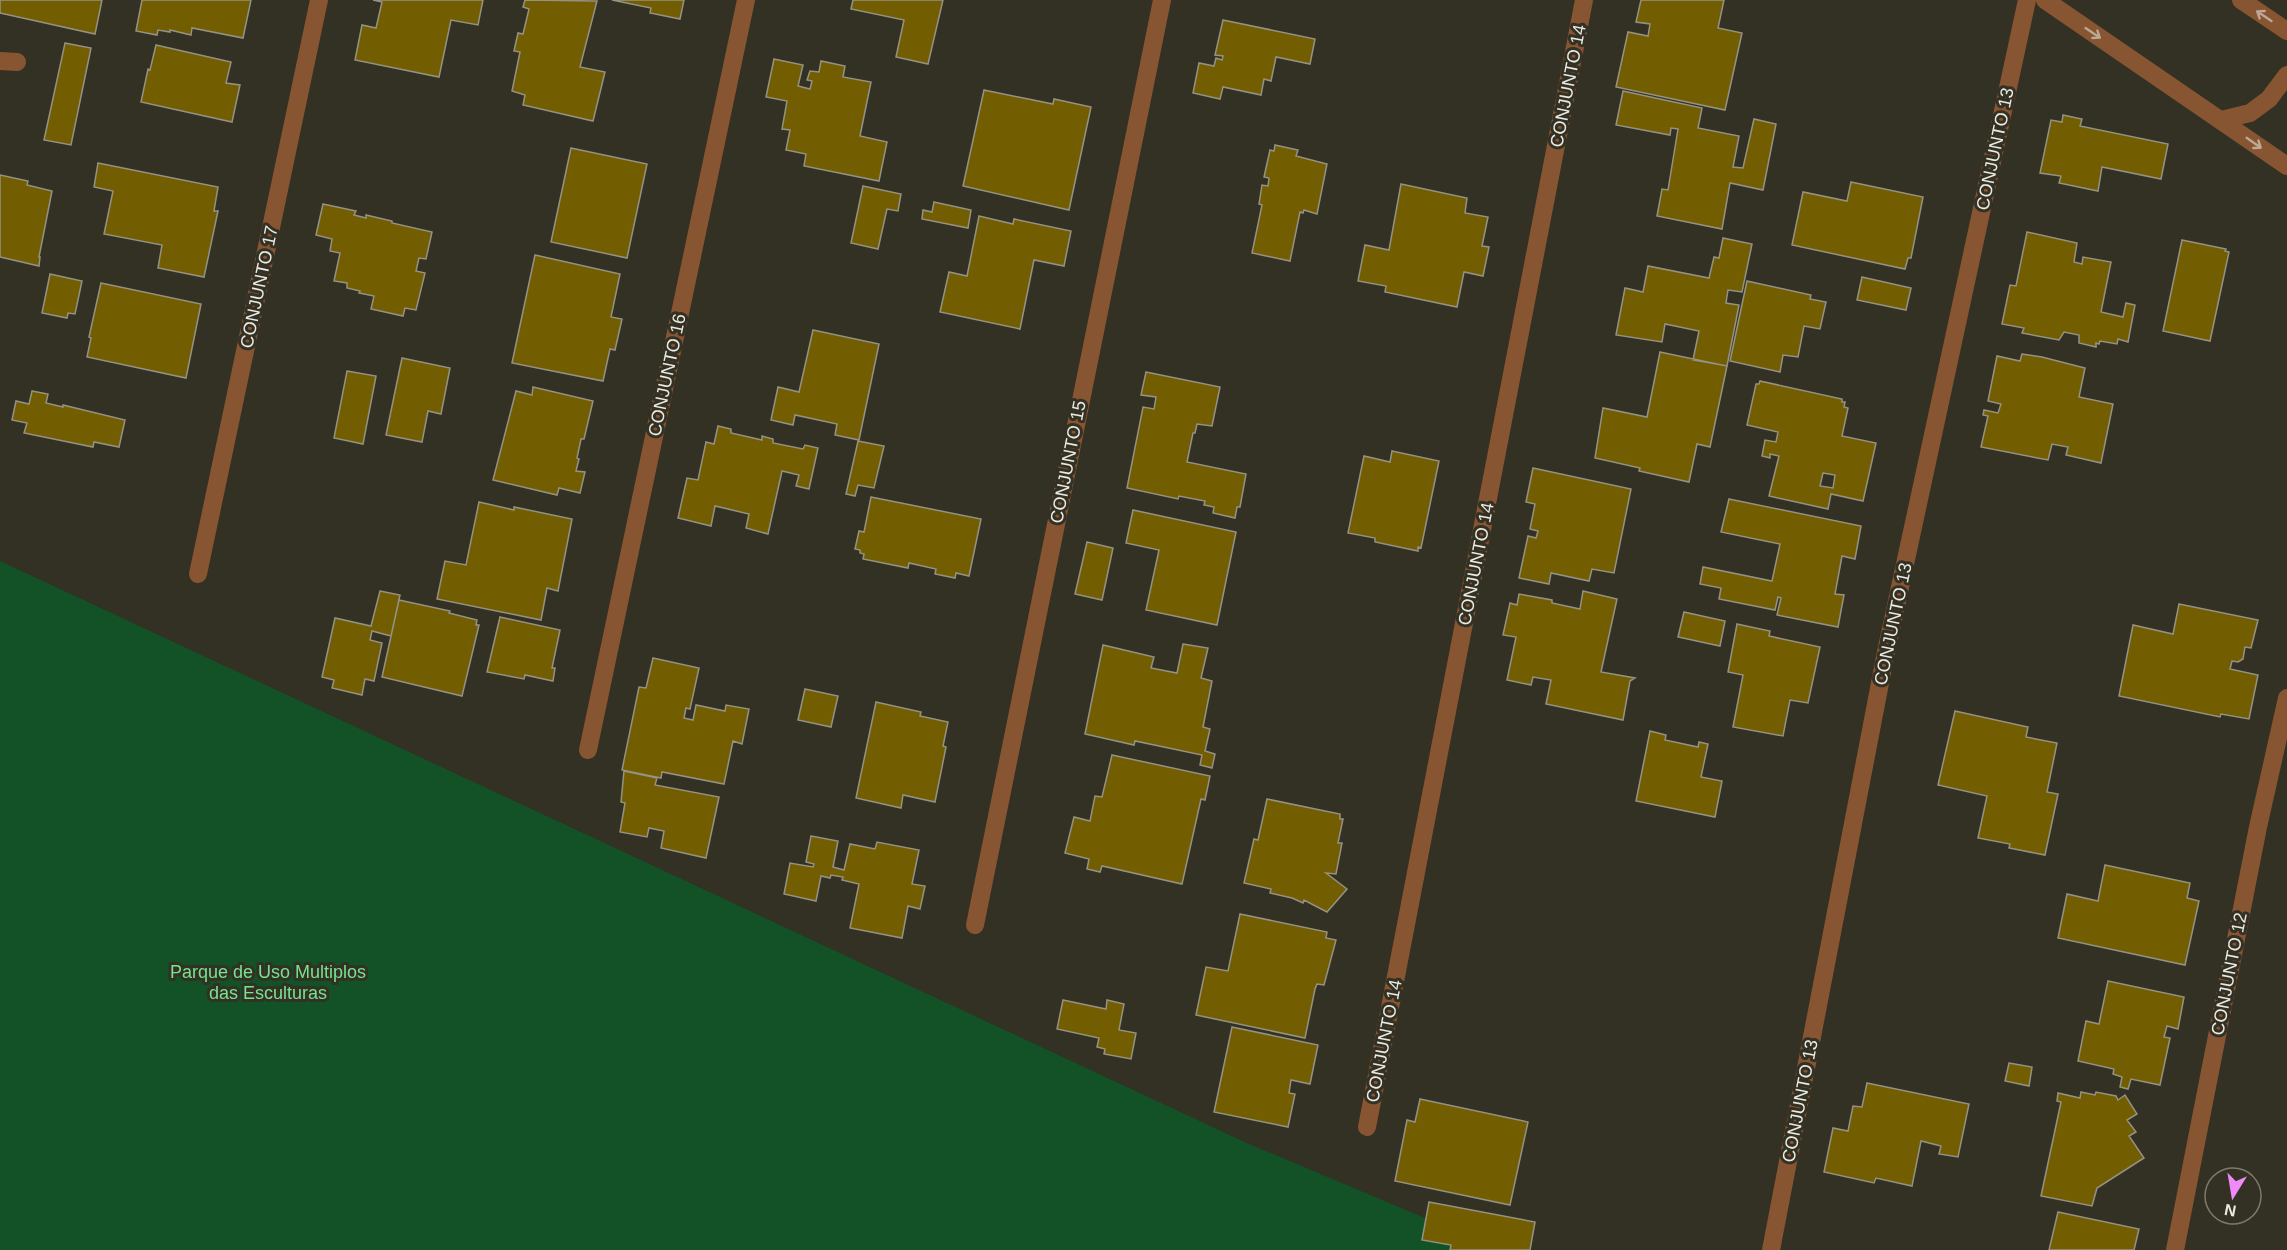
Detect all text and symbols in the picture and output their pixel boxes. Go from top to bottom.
one-way arrow [2256,9,2273,21]
street label: CONJUNTO 14 [1546,23,1590,149]
one-way arrow [2085,27,2101,39]
street label: CONJUNTO 13 [1972,86,2018,212]
one-way arrow [2246,137,2262,149]
street label: CONJUNTO 17 [236,224,282,350]
street label: CONJUNTO 16 [644,312,690,438]
street label: CONJUNTO 15 [1046,399,1090,525]
street label: CONJUNTO 14 [1454,501,1498,627]
street label: CONJUNTO 13 [1870,561,1916,687]
street label: CONJUNTO 12 [2207,911,2251,1037]
park label: Parque de Uso Multiplos das Esculturas [170,962,366,1003]
street label: CONJUNTO 14 [1362,978,1406,1104]
street label: CONJUNTO 13 [1778,1038,1822,1164]
north arrow [2203,1166,2263,1226]
text: N [2223,1201,2238,1220]

